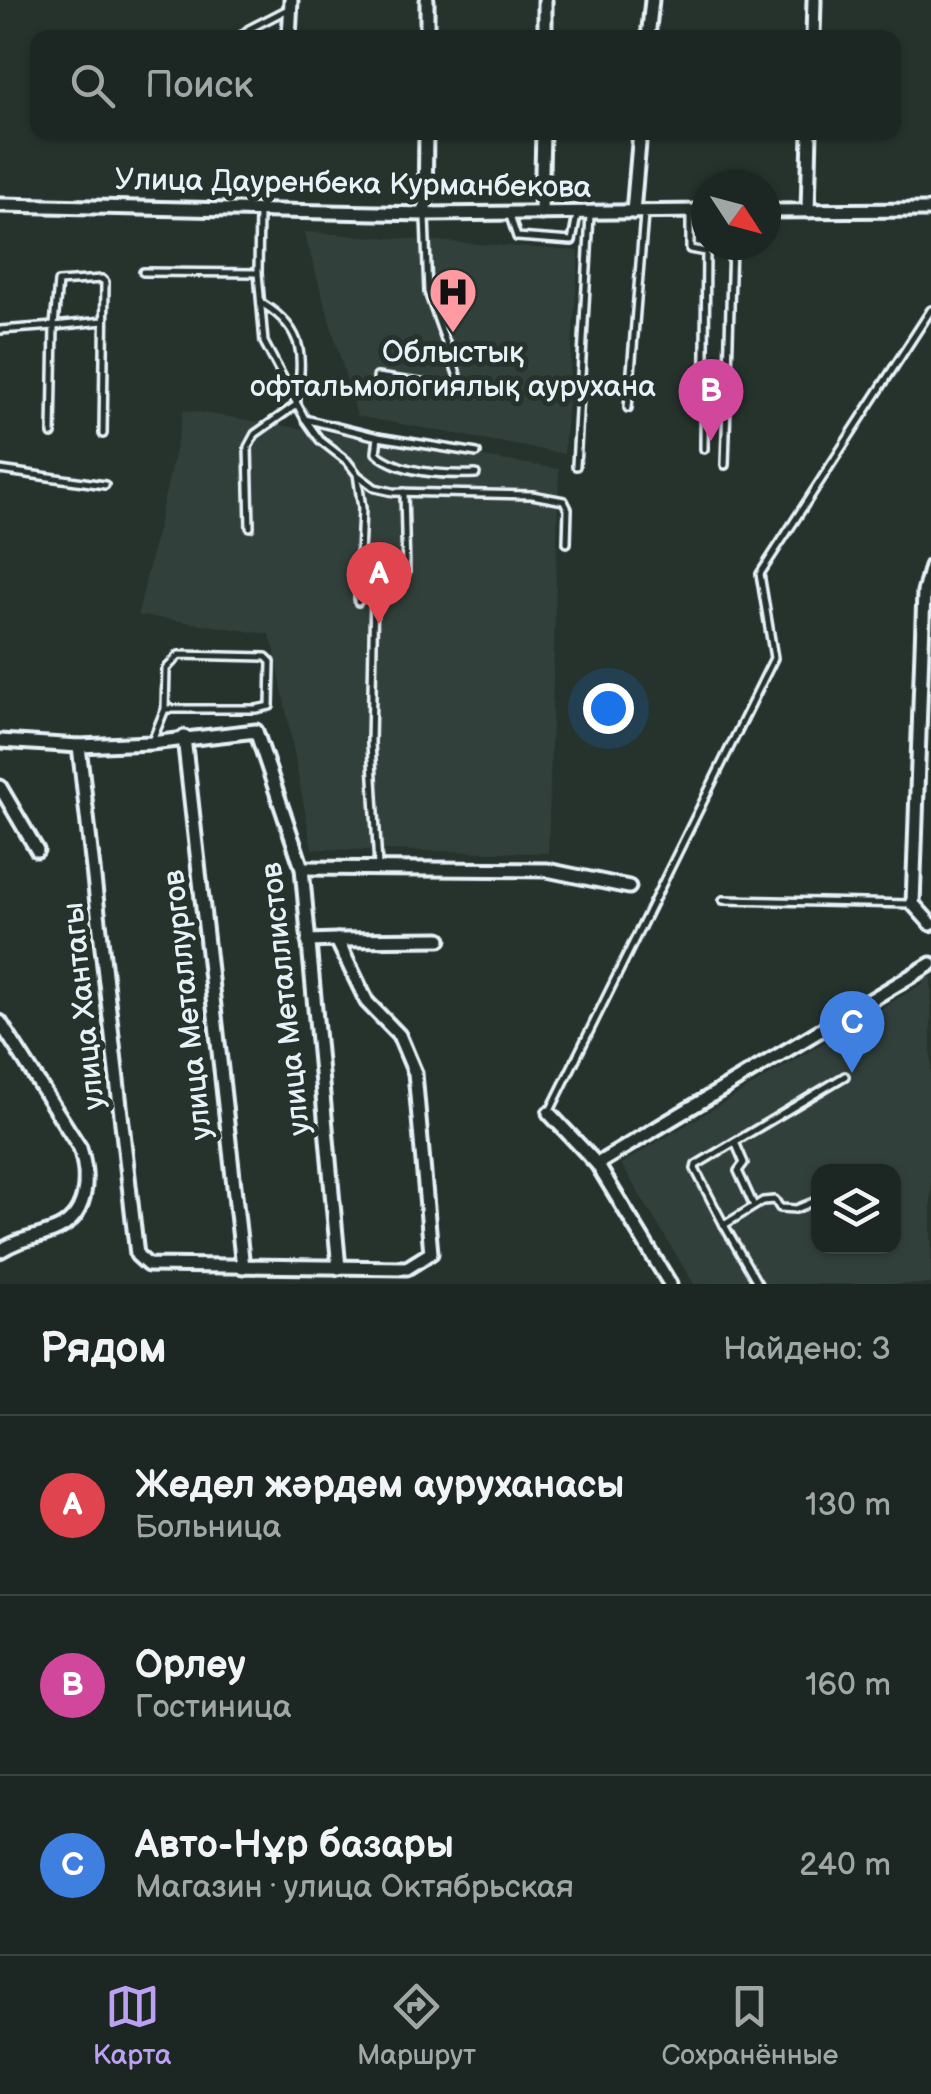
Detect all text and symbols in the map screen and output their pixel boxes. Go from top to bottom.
search box [30,30,901,140]
icon: search [65,58,120,113]
text: Поиск [145,63,253,108]
street label: Улица Дауренбека Курманбекова [114,162,592,206]
north arrow [691,170,781,260]
hospital icon: Облыстық офтальмологиялық аурухана [427,266,479,334]
place label: Облыстық офтальмологиялық аурухана [250,335,656,405]
pin: B [678,358,744,441]
pin: A [346,542,412,624]
your location [583,683,634,734]
street label: улица Металлистов [254,860,318,1137]
street label: улица Металлургов [156,868,220,1142]
street label: улица Хантагы [55,901,113,1111]
pin: C [820,990,884,1073]
map controls [811,1164,901,1254]
button: layers [811,1164,901,1254]
text: Рядом [40,1324,167,1375]
text: Найдено: 3 [723,1330,891,1369]
text: Жедел жәрдем ауруханасы [135,1463,625,1508]
text: A [63,1486,82,1525]
text: 130 m [805,1486,891,1525]
text: Больница [135,1508,281,1547]
text: Орлеу [135,1643,246,1688]
text: B [61,1666,84,1705]
text: 160 m [805,1666,891,1705]
text: Гостиница [135,1688,292,1727]
text: Авто-Нұр базары [135,1823,454,1868]
text: C [61,1846,84,1885]
text: 240 m [799,1846,891,1885]
text: Магазин · улица Октябрьская [135,1868,574,1907]
tab: Карта [93,1979,172,2072]
tab: Маршрут [357,1979,476,2072]
tab: Сохранённые [661,1979,838,2072]

